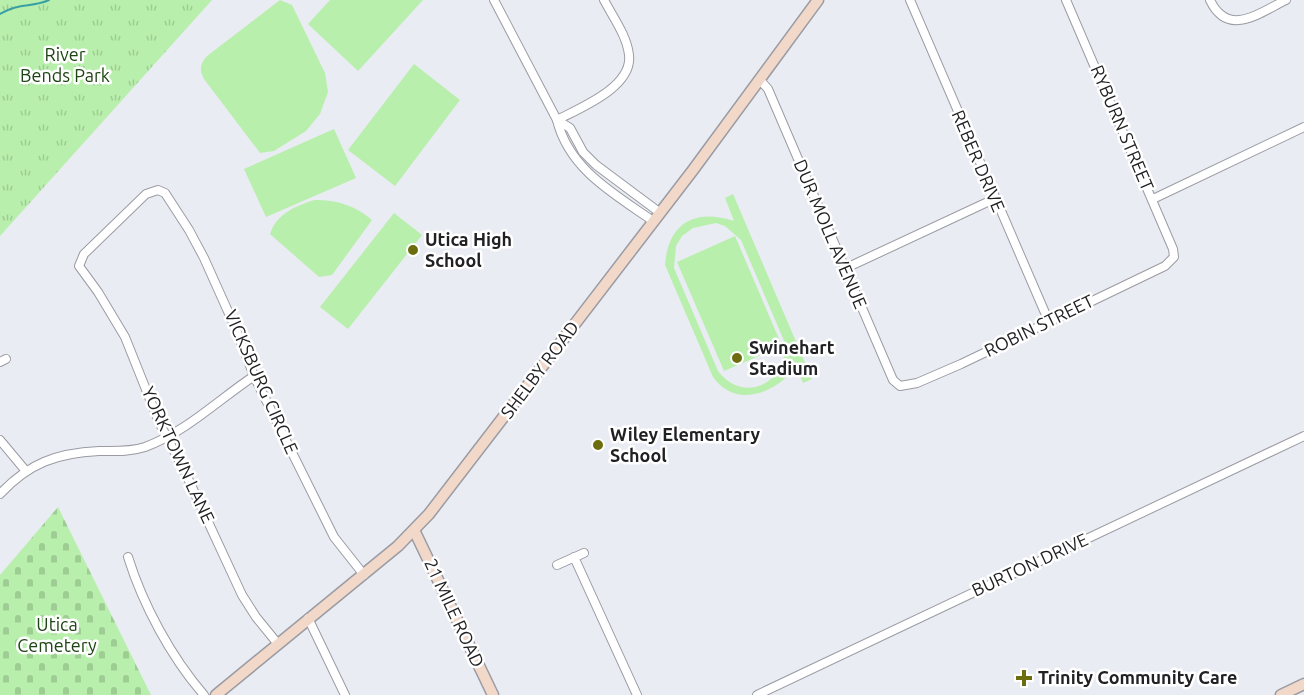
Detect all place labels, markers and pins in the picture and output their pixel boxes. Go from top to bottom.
place label: Utica High School [425,229,512,270]
marker: Utica High School [406,243,420,257]
place label: Swinehart Stadium [749,337,835,378]
marker: Swinehart Stadium [730,351,744,365]
place label: Wiley Elementary School [610,424,760,465]
marker: Wiley Elementary School [591,438,605,452]
place label: Trinity Community Care [1038,667,1237,687]
marker: Trinity Community Care [1015,669,1033,687]

